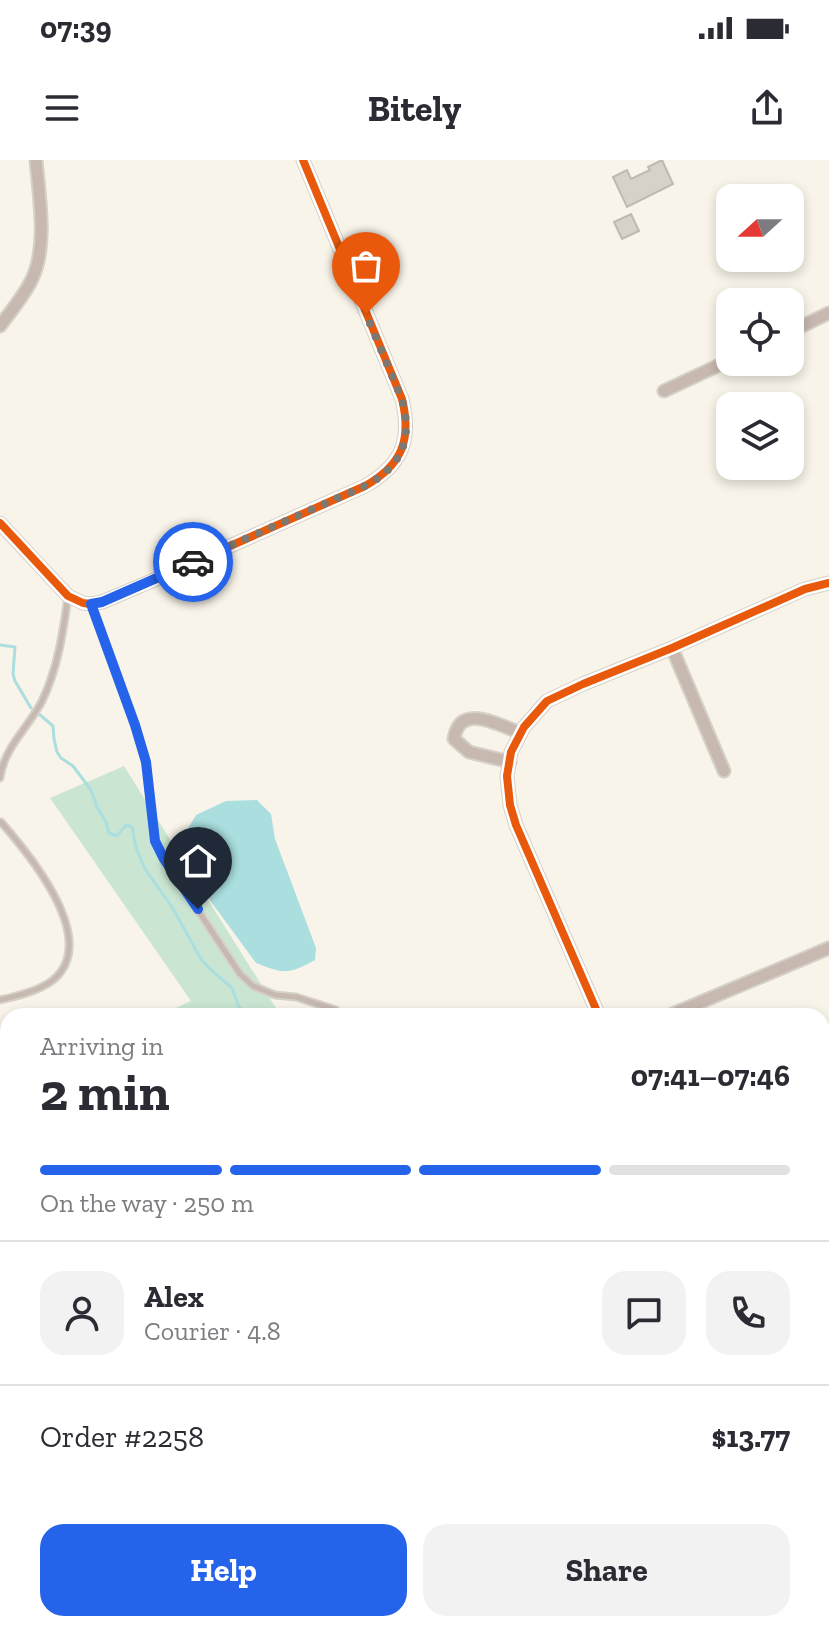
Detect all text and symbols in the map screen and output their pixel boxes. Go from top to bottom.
text: 07:39 [40,10,112,46]
icon: menu [40,86,84,130]
icon: share [745,86,789,130]
text: Bitely [368,87,461,130]
north arrow [716,184,804,272]
map controls [716,184,804,480]
pin [332,232,400,314]
icon: bag [344,244,388,288]
button: locate [716,288,804,376]
button: layers [716,392,804,480]
courier [153,522,233,602]
icon: car [171,540,215,584]
pin [164,827,232,909]
icon: home [176,839,220,883]
text: Arriving in [40,1030,163,1062]
text: 07:41–07:46 [631,1058,790,1094]
text: 2 min [40,1061,170,1123]
text: On the way · 250 m [40,1187,254,1219]
button: person [40,1271,124,1355]
button: chat [602,1271,686,1355]
button: phone [706,1271,790,1355]
text: Alex [144,1279,204,1315]
text: Courier · 4.8 [144,1315,281,1347]
text: Order #2258 [40,1419,204,1455]
text: $13.77 [711,1419,790,1455]
button: Help [40,1524,407,1616]
button: Share [423,1524,790,1616]

